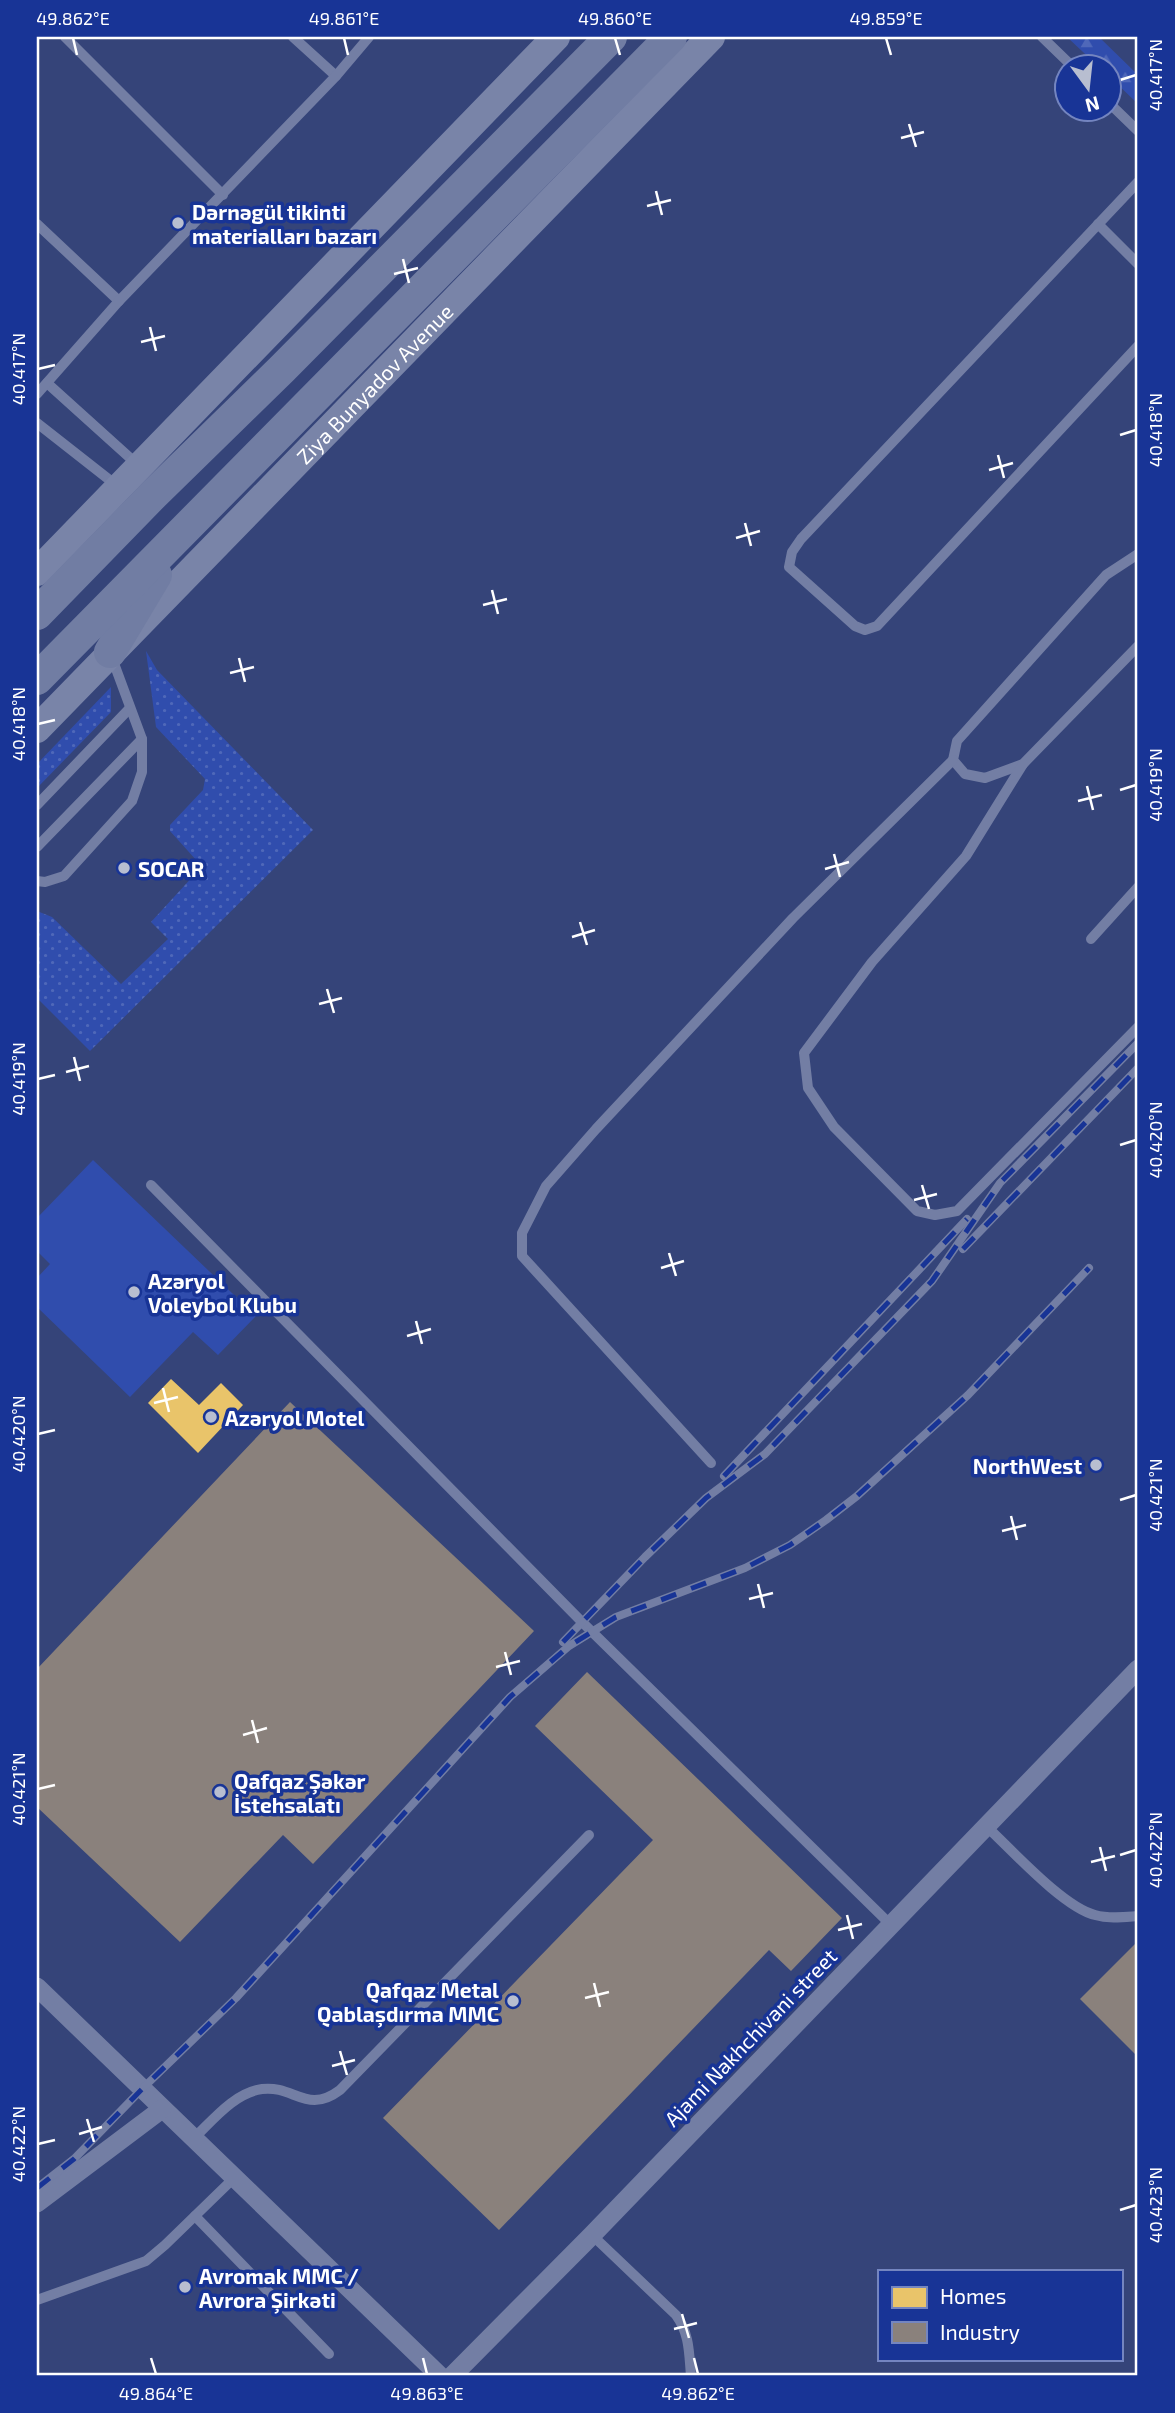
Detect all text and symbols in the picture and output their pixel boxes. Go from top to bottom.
text: 49.862°E [36,7,110,29]
text: 49.861°E [309,7,379,29]
text: 49.860°E [578,7,652,29]
text: 49.859°E [850,7,922,29]
text: 40.417°N [1144,39,1166,111]
north arrow [1052,52,1122,122]
text: N [1083,92,1102,118]
place label: Dərnəgül tikinti materialları bazarı [192,199,377,248]
marker: Dərnəgül tikinti materialları bazarı [170,215,186,231]
street label: Ziya Bunyadov Avenue [291,298,457,468]
text: 40.417°N [7,333,29,405]
text: 40.418°N [1144,393,1166,467]
text: 40.418°N [7,687,29,761]
text: 40.419°N [1144,748,1166,822]
place label: SOCAR [138,856,204,881]
marker: SOCAR [116,860,132,876]
text: 40.419°N [7,1042,29,1116]
text: 40.420°N [1144,1101,1166,1179]
place label: Azəryol Voleybol Klubu [148,1268,297,1318]
marker: Azəryol Voleybol Klubu [126,1284,142,1300]
text: 40.420°N [7,1395,29,1473]
place label: Azəryol Motel [225,1405,365,1431]
marker: Azəryol Motel [203,1409,219,1425]
place label: NorthWest [973,1453,1082,1478]
marker: NorthWest [1088,1457,1104,1473]
text: 40.421°N [1144,1458,1166,1532]
text: 40.421°N [7,1752,29,1826]
place label: Qafqaz Şəkər İstehsalatı [234,1768,366,1817]
marker: Qafqaz Şəkər İstehsalatı [212,1784,228,1800]
text: 40.422°N [1144,1812,1166,1888]
street label: Ajami Nakhchivani street [659,1943,842,2132]
place label: Qafqaz Metal Qablaşdırma MMC [317,1977,499,2028]
marker: Qafqaz Metal Qablaşdırma MMC [505,1993,521,2009]
text: 40.422°N [7,2106,29,2182]
text: 40.423°N [1144,2167,1166,2243]
place label: Avromak MMC / Avrora Şirkəti [199,2263,359,2314]
legend [878,2270,1122,2360]
marker: Avromak MMC / Avrora Şirkəti [177,2279,193,2295]
text: Homes [940,2283,1006,2308]
text: Industry [940,2319,1020,2344]
text: 49.864°E [119,2382,193,2404]
text: 49.863°E [390,2382,464,2404]
text: 49.862°E [661,2382,735,2404]

